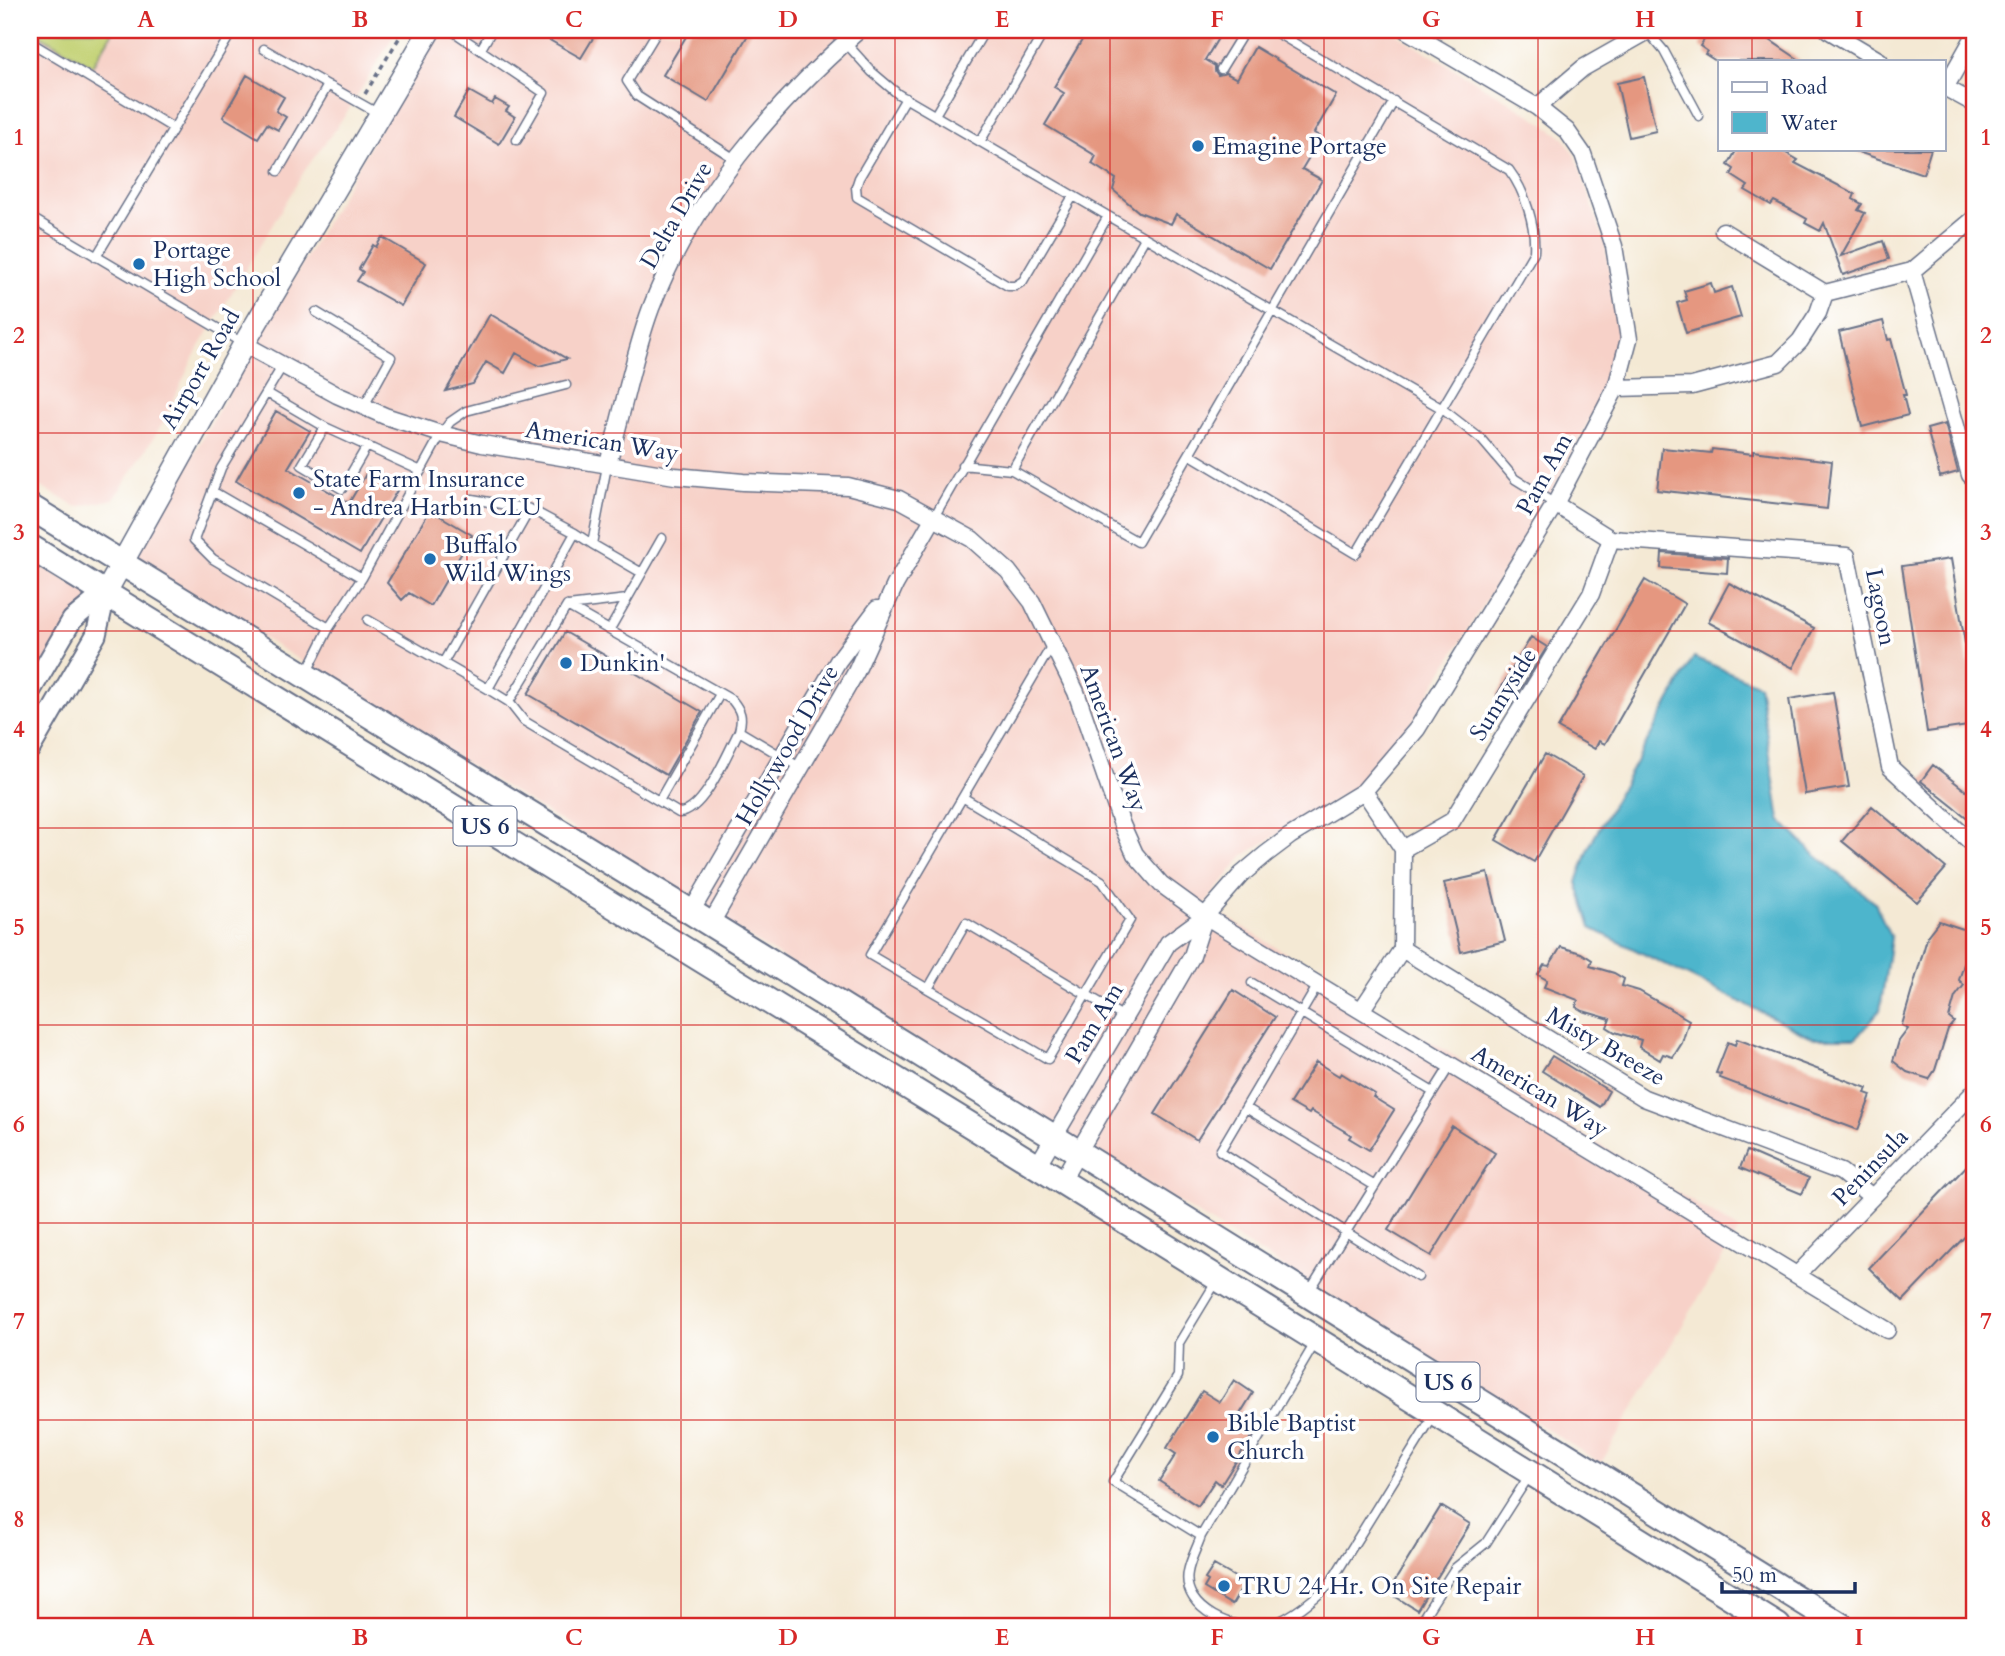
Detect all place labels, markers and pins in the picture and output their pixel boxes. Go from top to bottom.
place label: Emagine Portage [1212,130,1387,163]
marker: Emagine Portage [1190,138,1206,154]
place label: Portage High School [153,234,281,295]
marker: Portage High School [131,256,147,272]
place label: State Farm Insurance - Andrea Harbin CLU [313,463,542,524]
marker: State Farm Insurance - Andrea Harbin CLU [291,485,307,501]
place label: Buffalo Wild Wings [443,529,571,590]
marker: Buffalo Wild Wings [422,551,438,567]
place label: Dunkin' [580,647,665,680]
marker: Dunkin' [558,655,574,671]
place label: Bible Baptist Church [1227,1407,1356,1468]
marker: Bible Baptist Church [1205,1429,1221,1445]
place label: TRU 24 Hr. On Site Repair [1238,1570,1522,1603]
marker: TRU 24 Hr. On Site Repair [1216,1578,1232,1594]

